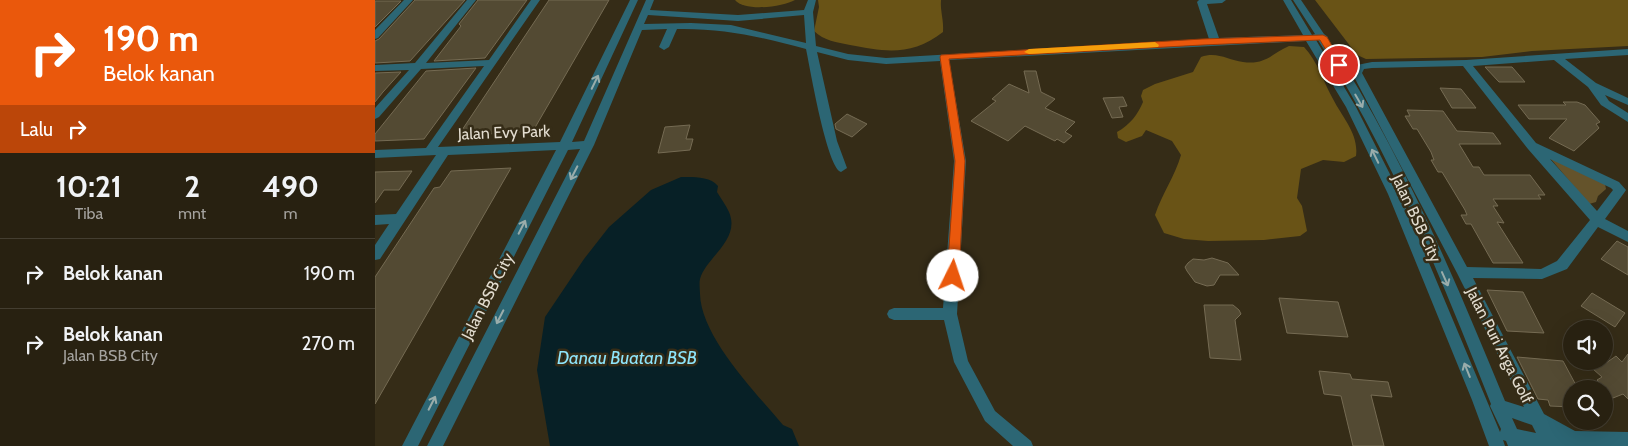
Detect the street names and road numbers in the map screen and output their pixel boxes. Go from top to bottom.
street label: Jalan Evy Park [456,121,551,144]
street label: Jalan BSB City [1387,170,1445,265]
street label: Jalan BSB City [457,250,517,344]
street label: Jalan Puri Arga Golf [1462,283,1537,407]

